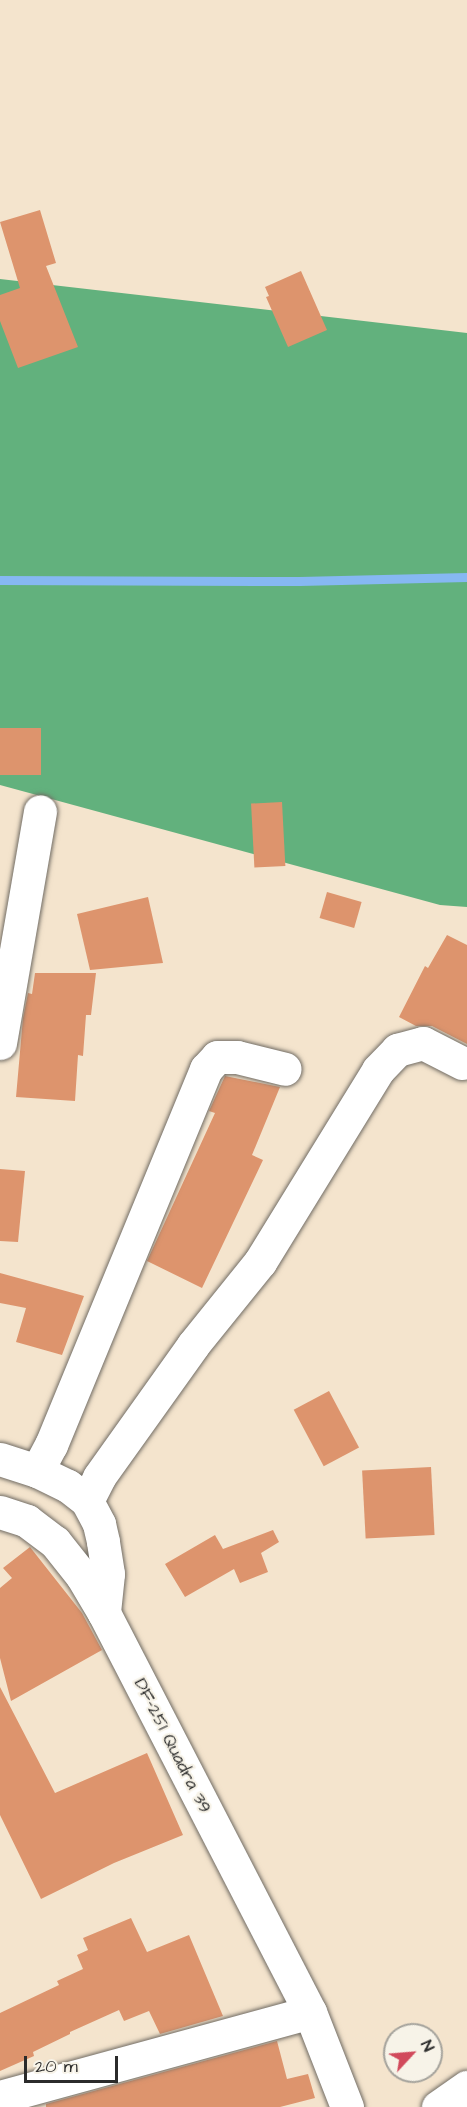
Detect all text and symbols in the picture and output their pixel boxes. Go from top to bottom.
street label: DF-251 Quadra 39 [129,1675,215,1817]
north arrow [383,2023,443,2083]
text: N [415,2037,439,2055]
scale bar [27,2044,122,2082]
text: 20 m [35,2054,78,2079]

